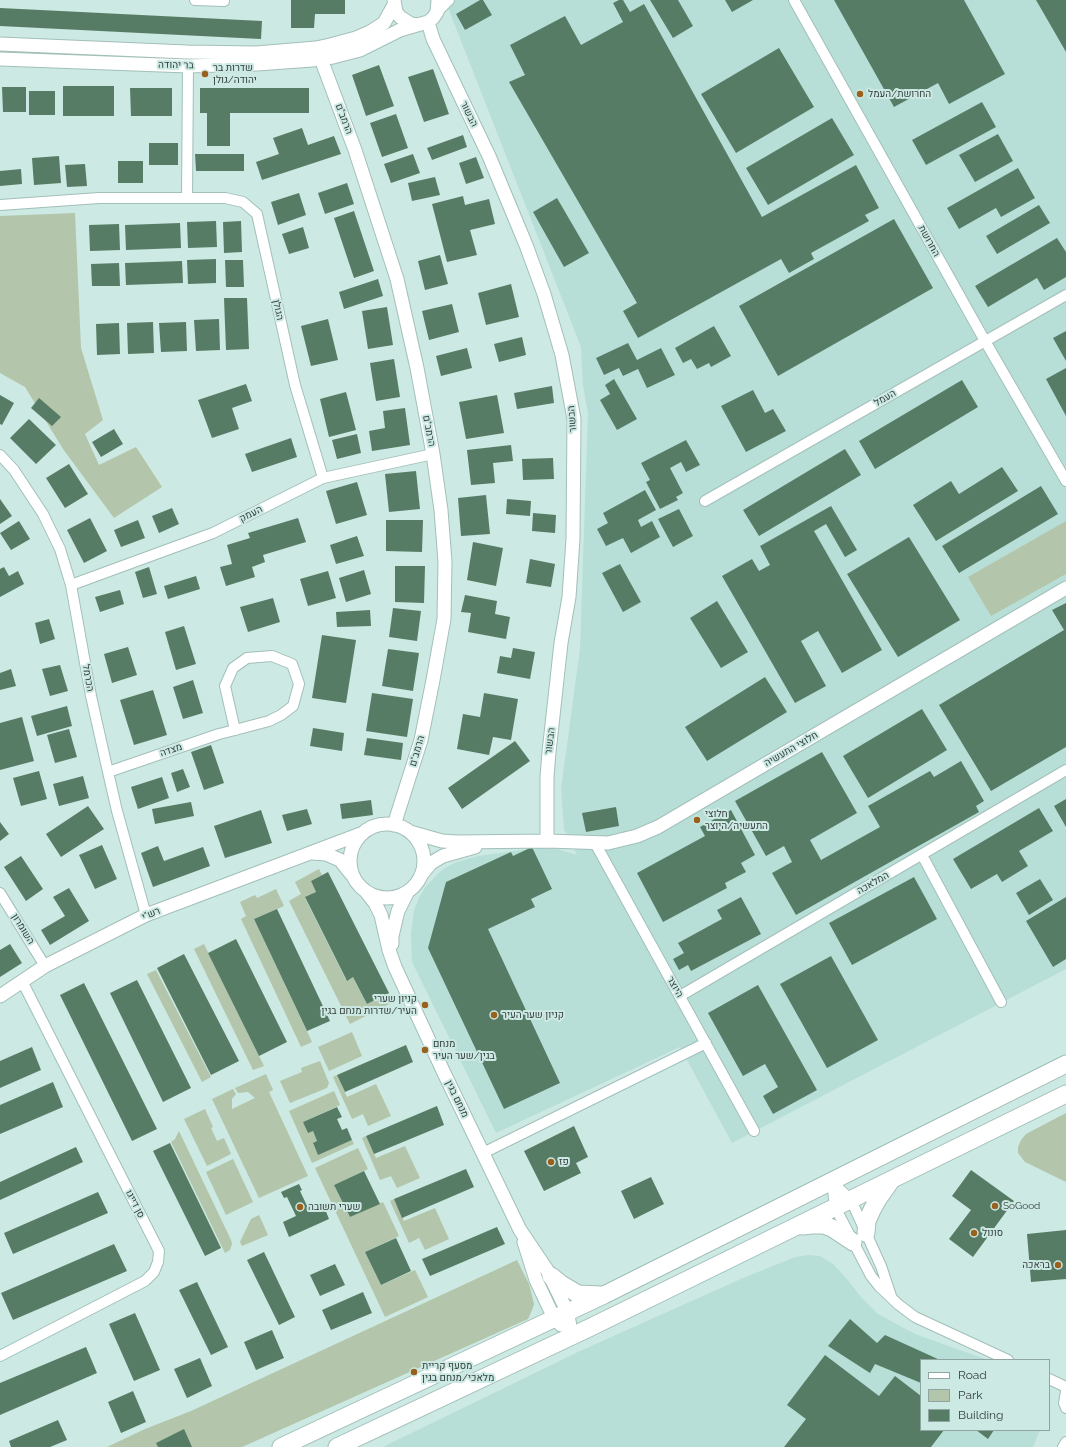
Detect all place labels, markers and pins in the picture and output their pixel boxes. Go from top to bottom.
place label: שדרות בר יהודה/גולן [213,62,257,86]
marker: שדרות בר יהודה/גולן [200,69,210,79]
place label: החרושת/העמל [868,88,931,100]
marker: החרושת/העמל [855,89,865,99]
place label: חלוצי התעשיה/היוצר [705,808,768,832]
marker: חלוצי התעשיה/היוצר [692,815,702,825]
place label: קניון שערי העיר/שדרות מנחם בגין [322,993,417,1016]
marker: קניון שערי העיר/שדרות מנחם בגין [420,1000,430,1010]
place label: קניון שער העיר [502,1009,564,1021]
marker: קניון שער העיר [489,1010,499,1020]
place label: מנחם בגין/שער העיר [433,1038,495,1062]
marker: מנחם בגין/שער העיר [420,1045,430,1055]
place label: פז [559,1156,569,1168]
marker: פז [546,1157,556,1167]
place label: SoGood [1003,1200,1040,1212]
place label: שערי תשובה [308,1201,360,1213]
marker: SoGood [990,1201,1000,1211]
marker: שערי תשובה [295,1202,305,1212]
place label: סונול [982,1227,1003,1239]
marker: סונול [969,1228,979,1238]
place label: בראכה [1022,1259,1050,1271]
marker: בראכה [1053,1260,1063,1270]
place label: מסעף קריית מלאכי/מנחם בגין [422,1360,494,1384]
marker: מסעף קריית מלאכי/מנחם בגין [409,1367,419,1377]

